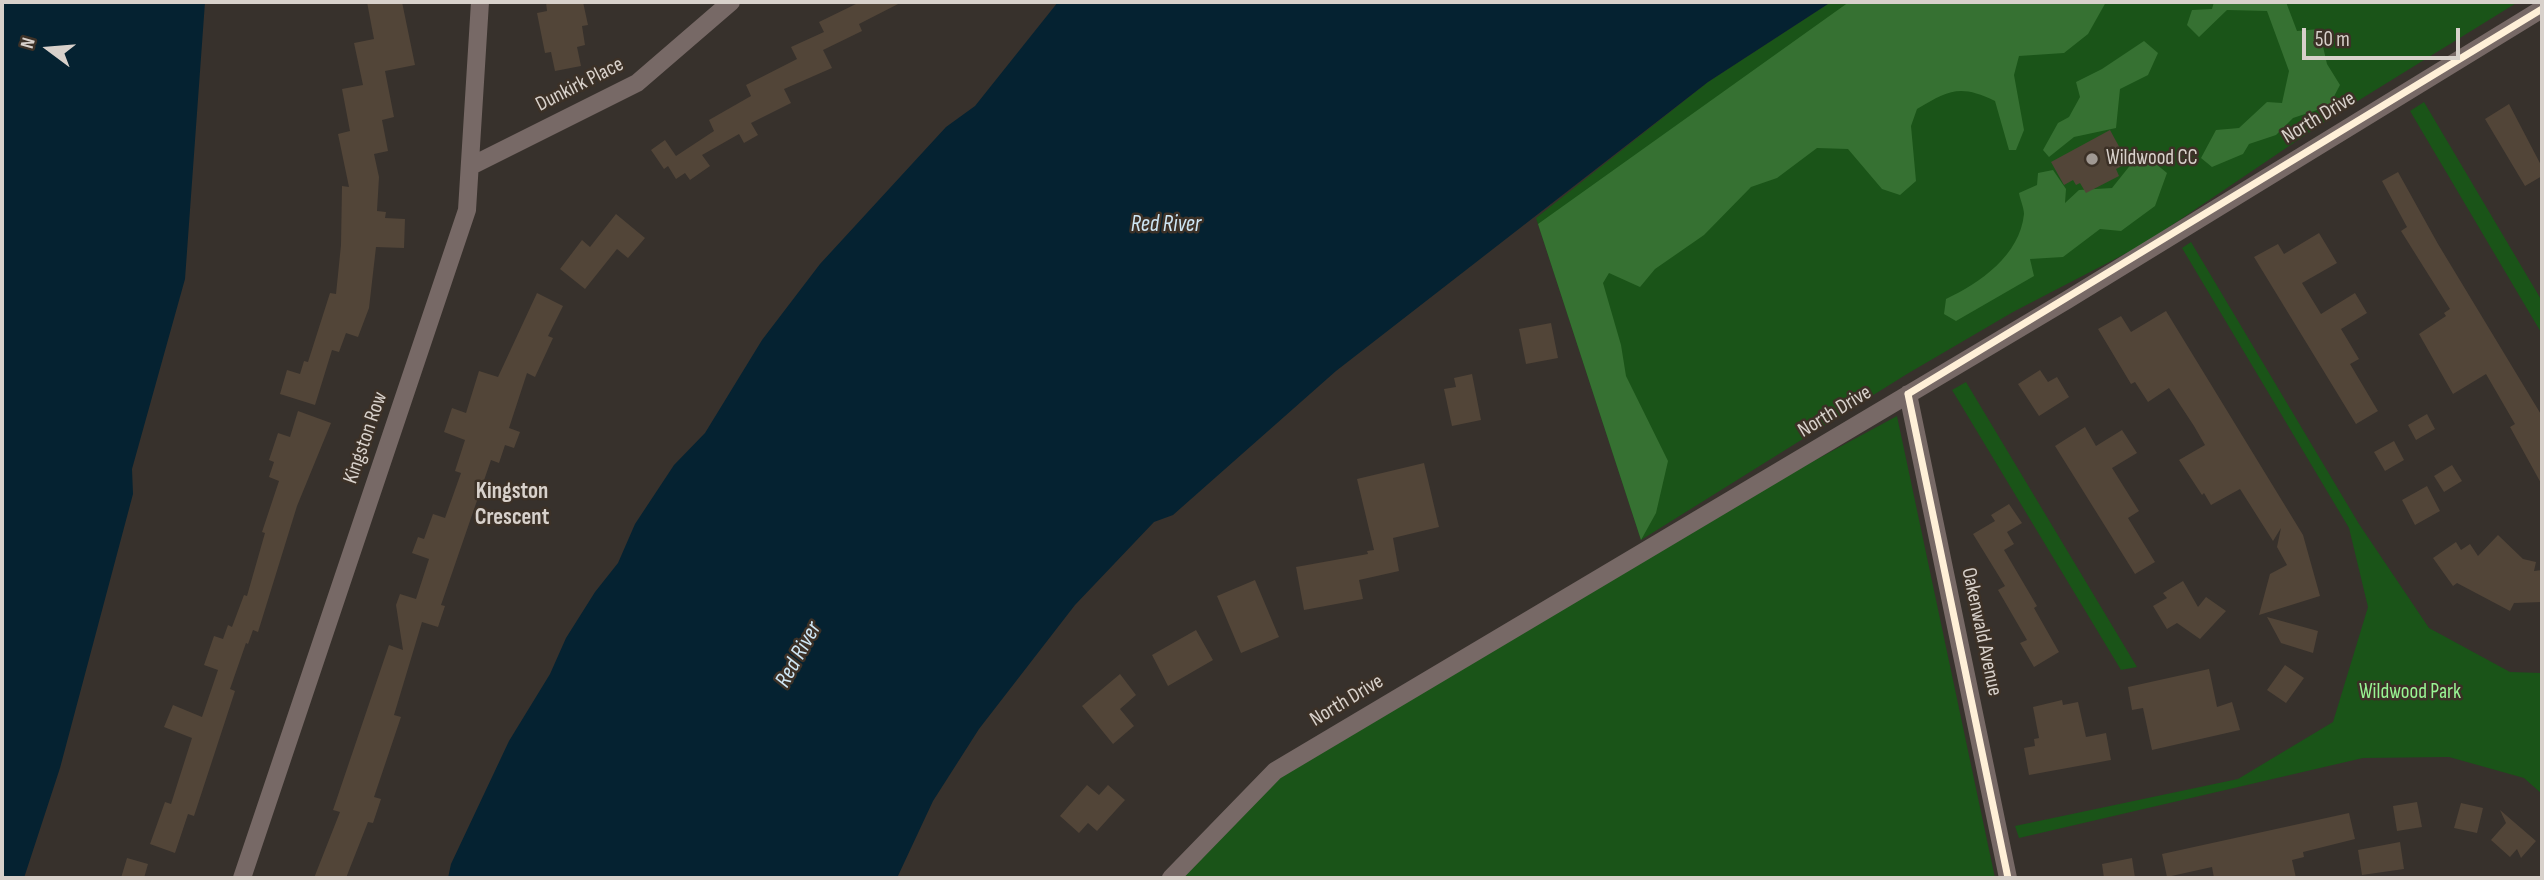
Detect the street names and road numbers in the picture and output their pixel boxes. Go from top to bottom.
street label: Dunkirk Place [532,52,628,118]
street label: North Drive [2278,86,2360,150]
street label: North Drive [1794,380,1876,444]
street label: Kingston Row [339,389,393,487]
street label: Oakenwald Avenue [1955,566,2007,698]
street label: North Drive [1306,669,1388,733]

